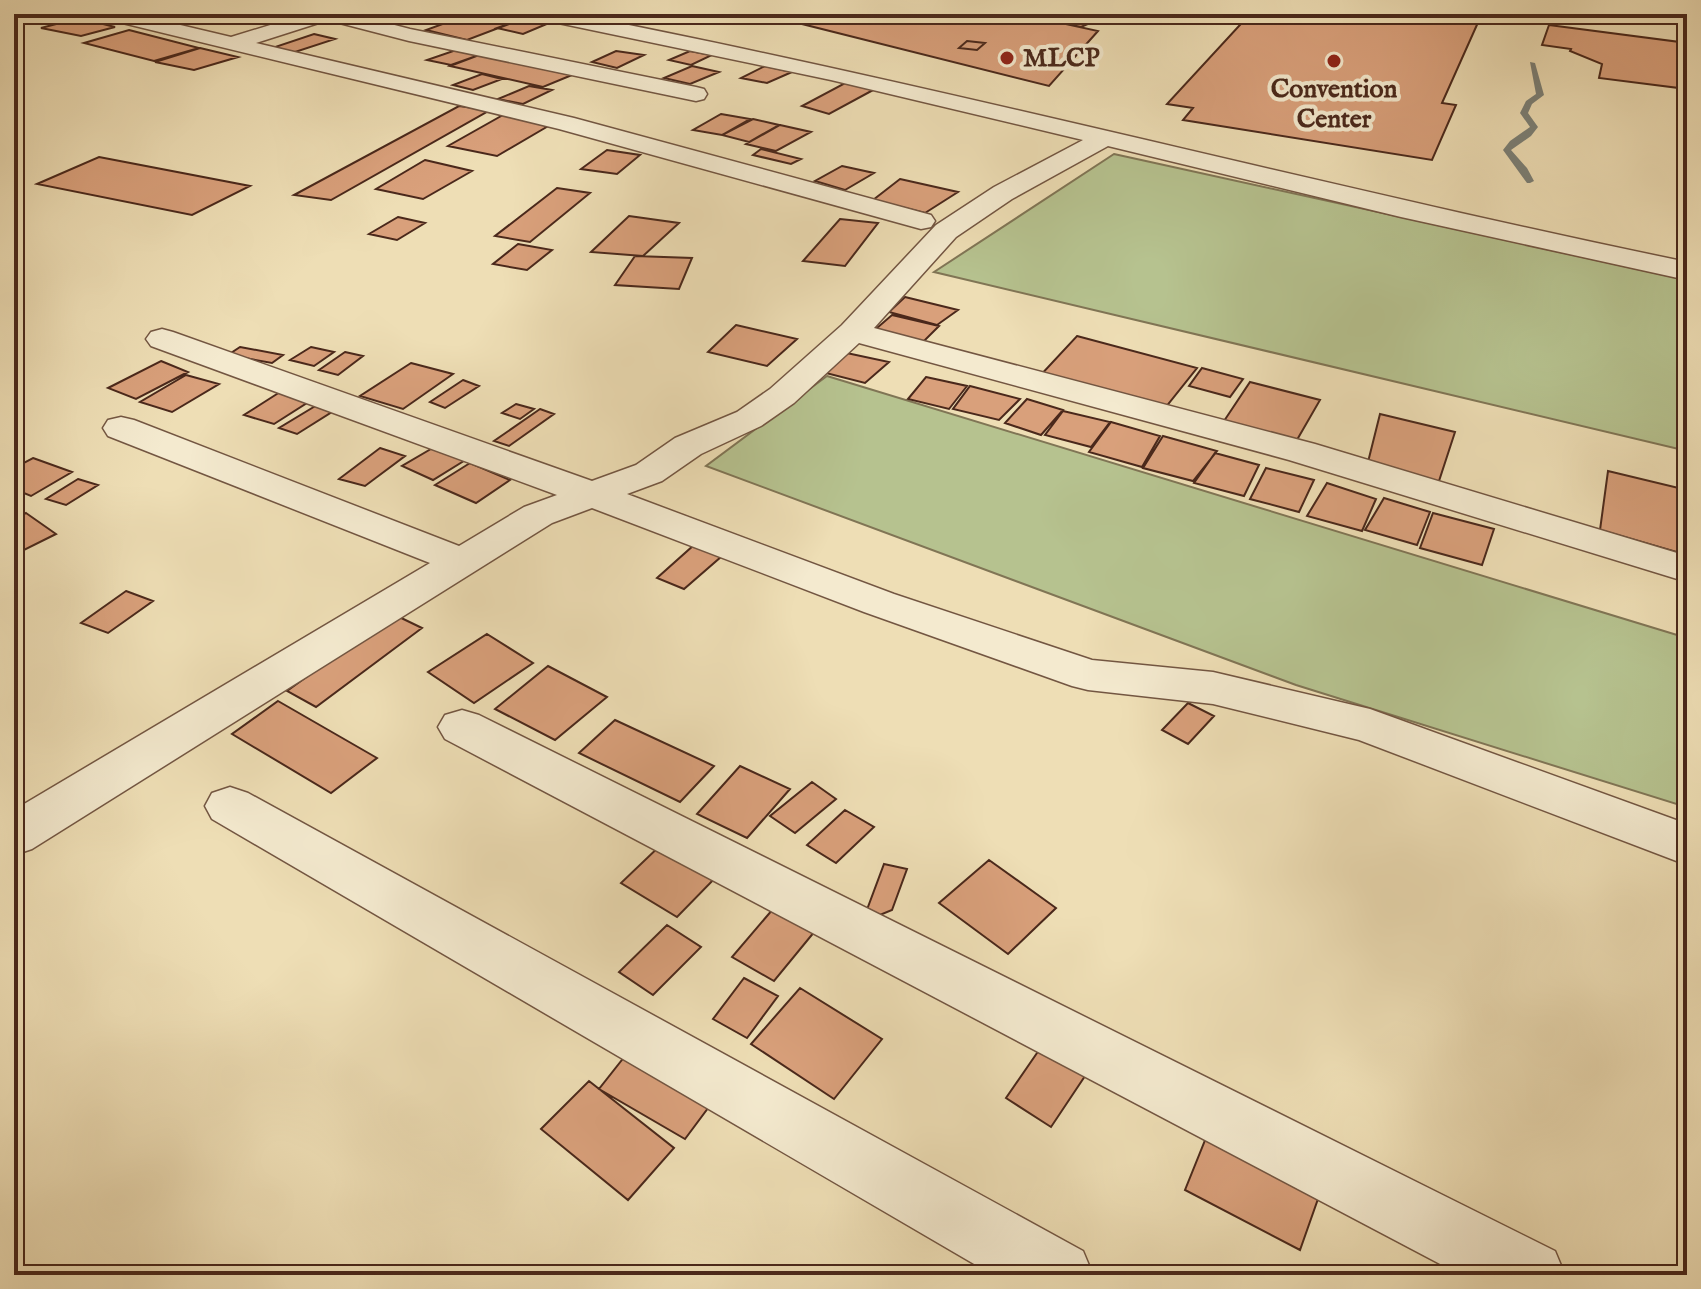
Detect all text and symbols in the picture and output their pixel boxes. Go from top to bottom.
place label: MLCP [1023,42,1100,75]
marker: MLCP [998,49,1016,67]
marker: Convention Center [1325,52,1343,70]
place label: Convention Center [1271,73,1397,136]

